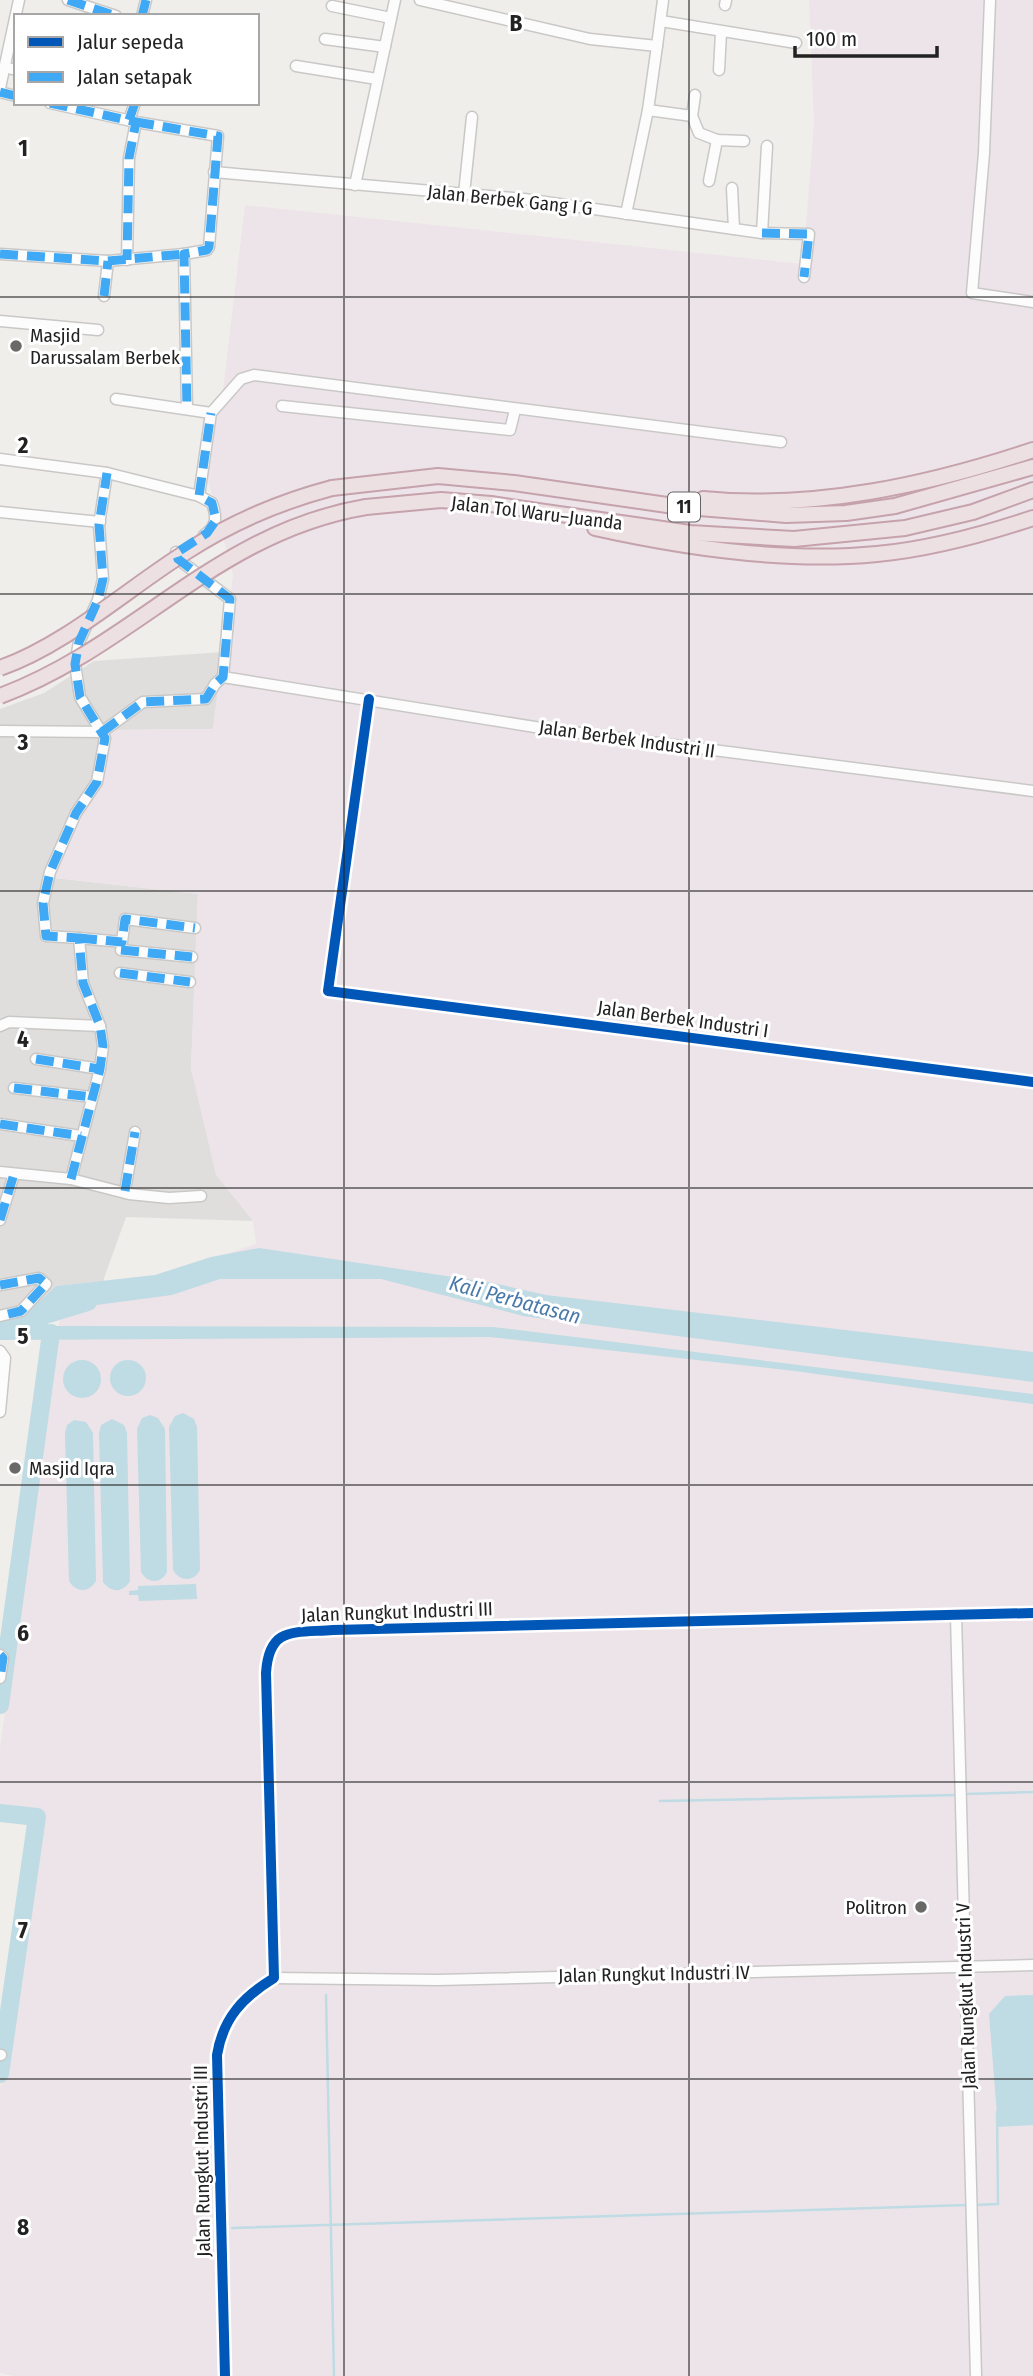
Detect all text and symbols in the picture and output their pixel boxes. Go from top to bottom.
text: B [510,9,523,37]
legend [14,14,259,105]
scale bar [795,14,937,58]
text: 100 m [806,26,857,52]
text: Jalur sepeda [77,29,184,55]
text: Jalan setapak [77,64,192,90]
text: 1 [18,134,28,162]
street label: Jalan Berbek Gang I G [426,180,594,220]
place label: Masjid Darussalam Berbek [30,324,180,369]
marker: Masjid Darussalam Berbek [8,338,24,354]
text: 2 [17,431,29,459]
street label: Jalan Tol Waru–Juanda [450,491,624,535]
road number: 11 [668,492,700,522]
street label: Jalan Berbek Industri II [537,715,717,763]
text: 3 [17,728,29,756]
street label: Jalan Berbek Industri I [596,996,770,1042]
text: 4 [17,1025,29,1053]
water label: Kali Perbatasan [447,1270,583,1330]
text: 5 [17,1322,29,1350]
place label: Masjid Iqra [29,1457,115,1480]
marker: Masjid Iqra [7,1460,23,1476]
street label: Jalan Rungkut Industri III [301,1597,493,1627]
text: 6 [17,1619,29,1647]
place label: Politron [846,1896,907,1919]
marker: Politron [913,1899,929,1915]
street label: Jalan Rungkut Industri V [951,1902,981,2090]
text: 7 [18,1916,28,1944]
street label: Jalan Rungkut Industri IV [558,1961,750,1987]
street label: Jalan Rungkut Industri III [189,2065,215,2257]
text: 8 [17,2213,29,2241]

